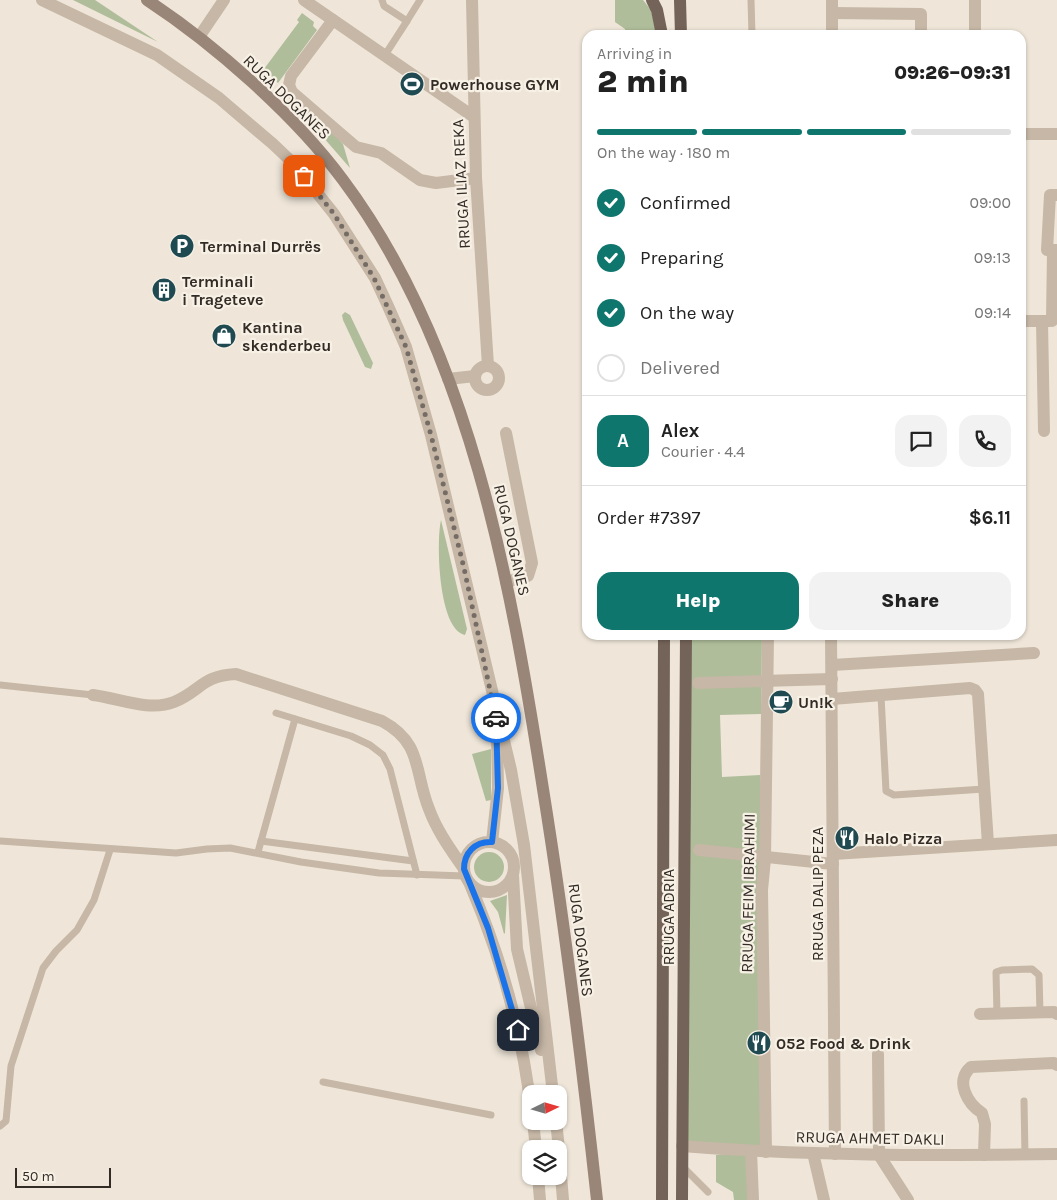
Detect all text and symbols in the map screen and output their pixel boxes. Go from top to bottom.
text: Arriving in [597,44,672,63]
street label: RUGA DOGANES [240,51,334,143]
text: 09:26–09:31 [894,62,1011,84]
text: 2 min [597,63,689,100]
sports icon: Powerhouse GYM [399,71,425,97]
place label: Powerhouse GYM [430,75,559,94]
street label: RRUGA ILIAZ REKA [448,119,474,249]
text: On the way · 180 m [597,143,730,162]
pin [283,155,325,197]
icon: bag [290,162,318,190]
icon: check [597,189,625,217]
text: Confirmed [640,192,731,214]
text: 09:00 [970,193,1011,212]
parking icon: Terminal Durrës [169,233,195,259]
place label: Terminal Durrës [200,237,321,256]
icon: check [597,244,625,272]
text: Preparing [640,247,723,269]
text: 09:13 [974,248,1011,267]
place label: Terminali i Trageteve [182,272,263,309]
building icon: Terminali i Trageteve [151,277,177,303]
icon: check [597,299,625,327]
text: On the way [640,302,734,324]
text: 09:14 [974,303,1011,322]
place label: Kantina skenderbeu [242,318,331,355]
shop icon: Kantina skenderbeu [211,323,237,349]
text: Delivered [640,357,720,379]
button: chat [895,415,947,467]
button: phone [959,415,1011,467]
text: Alex [661,420,699,442]
text: A [617,430,629,452]
text: Courier · 4.4 [661,442,745,461]
street label: RUGA DOGANES [490,483,534,597]
text: Order #7397 [597,507,701,529]
text: $6.11 [969,507,1011,529]
button: Help [597,572,799,630]
button: Share [809,572,1011,630]
cafe icon: Un!k [768,689,794,715]
courier [471,693,521,743]
place label: Un!k [798,693,834,712]
icon: car [482,704,510,732]
street label: RRUGA FEIM IBRAHIMI [737,813,759,973]
restaurant icon: Halo Pizza [834,825,860,851]
street label: RRUGA DALIP PEZA [808,827,827,961]
place label: Halo Pizza [864,829,942,848]
street label: RRUGA ADRIA [659,869,678,965]
street label: RUGA DOGANES [565,882,597,998]
pin [497,1009,539,1051]
icon: home [504,1016,532,1044]
restaurant icon: 052 Food & Drink [746,1030,772,1056]
place label: 052 Food & Drink [776,1034,911,1053]
north arrow [522,1085,568,1130]
map controls [522,1085,567,1185]
street label: RRUGA AHMET DAKLI [795,1127,945,1149]
button: layers [522,1140,567,1185]
scale bar [15,1165,111,1188]
text: 50 m [22,1168,55,1185]

